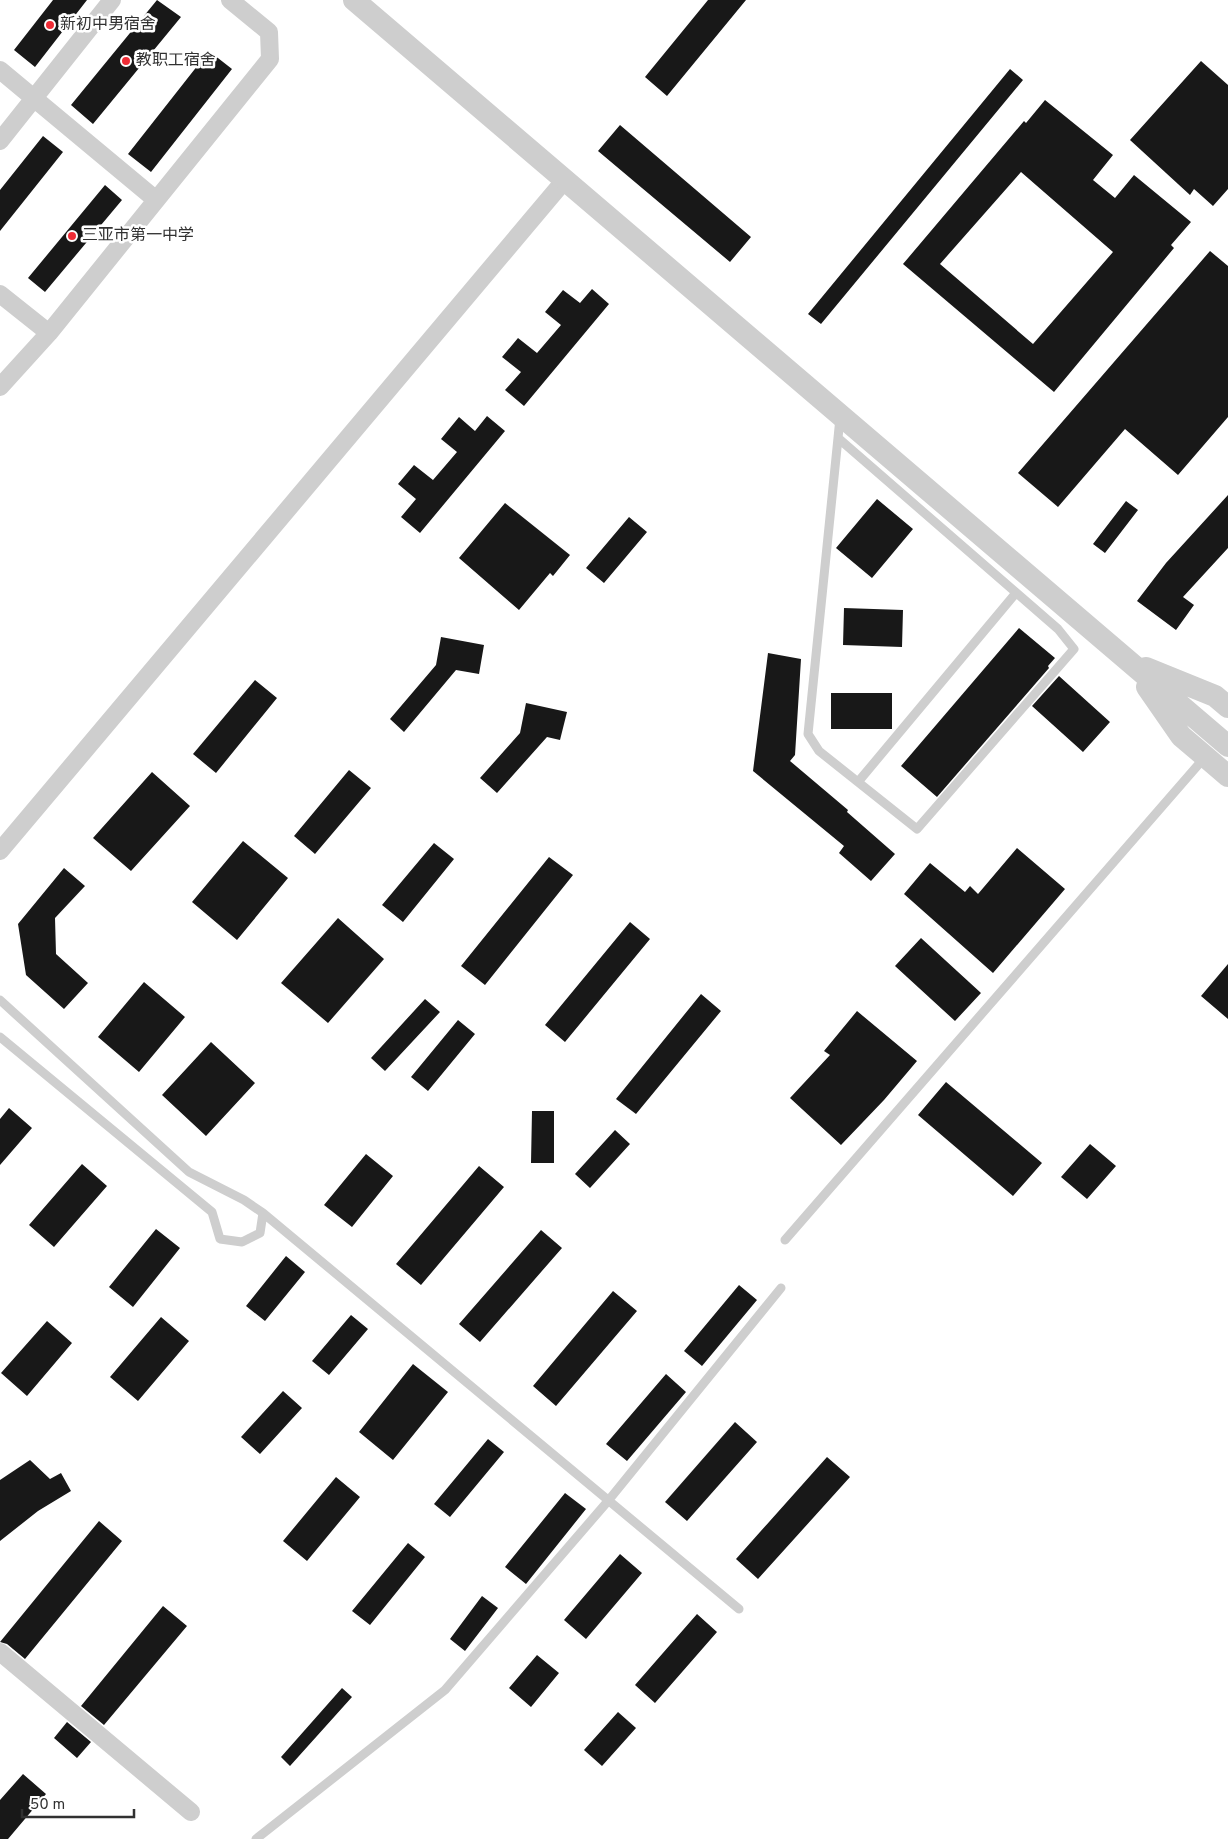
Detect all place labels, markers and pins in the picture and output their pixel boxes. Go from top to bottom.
place label: 新初中男宿舍 [60,15,156,35]
marker: 新初中男宿舍 [44,19,56,31]
place label: 教职工宿舍 [136,51,216,71]
marker: 教职工宿舍 [120,55,132,67]
place label: 三亚市第一中学 [82,226,194,246]
marker: 三亚市第一中学 [66,230,78,242]

